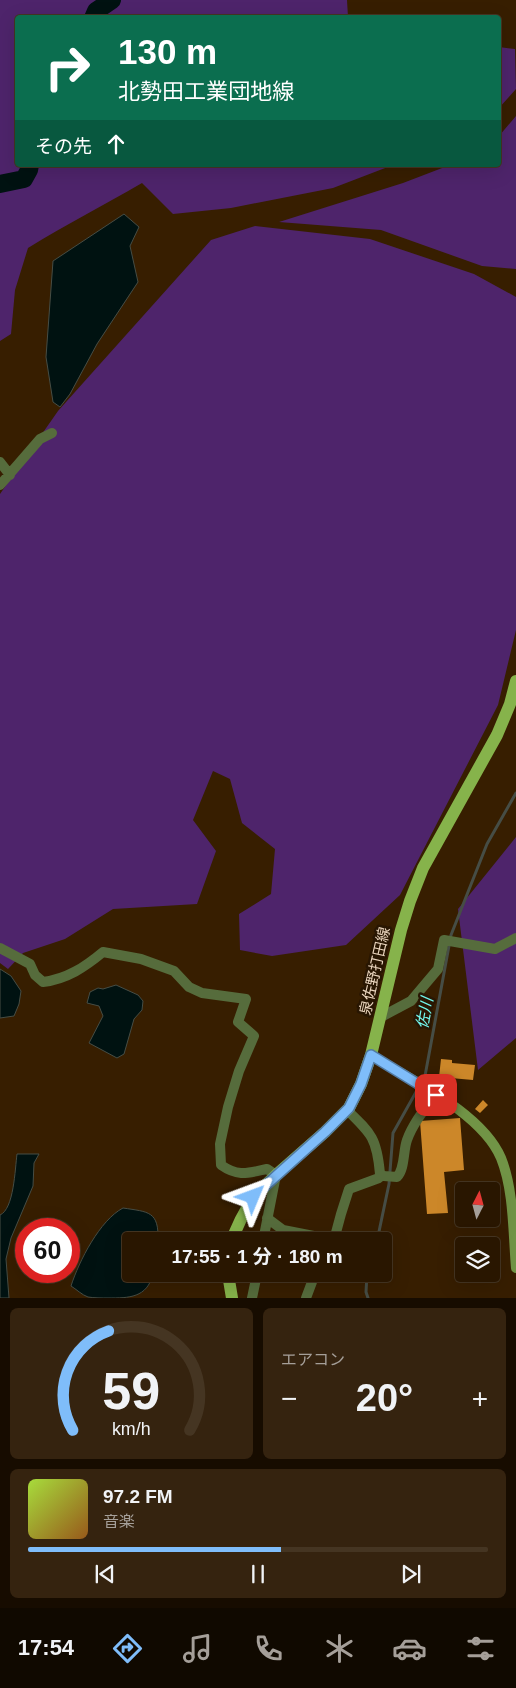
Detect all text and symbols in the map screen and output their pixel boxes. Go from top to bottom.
text: 130 m [118,32,217,71]
icon: right [35,35,100,100]
text: 北勢田工業団地線 [118,79,294,104]
icon: ahead [102,130,130,158]
text: その先 [35,136,92,157]
street label: 泉佐野打田線 [356,925,393,1017]
water label: 佐川 [413,994,436,1030]
pin [415,1074,457,1116]
icon: arrive [422,1081,450,1109]
position arrow [226,1170,278,1222]
north arrow [455,1182,500,1228]
map controls [455,1182,500,1282]
speed limit sign: 60 [15,1218,80,1283]
button: layers [455,1237,500,1282]
text: 17:55 · 1 分 · 180 m [171,1246,343,1267]
text: エアコン [281,1351,345,1368]
text: 59 [103,1362,160,1420]
text: 20° [356,1377,413,1419]
text: − [281,1383,297,1414]
text: + [472,1383,488,1414]
text: km/h [112,1419,151,1439]
text: 97.2 FM [103,1486,173,1507]
text: 音楽 [103,1513,135,1530]
icon: previous [91,1560,119,1588]
icon: pause [244,1560,272,1588]
icon: next [397,1560,425,1588]
icon: directions [110,1631,145,1666]
icon: music [180,1631,215,1666]
icon: phone [251,1631,286,1666]
icon: climate [322,1631,357,1666]
icon: car [392,1631,427,1666]
icon: filters [463,1631,498,1666]
text: 17:54 [18,1635,74,1660]

